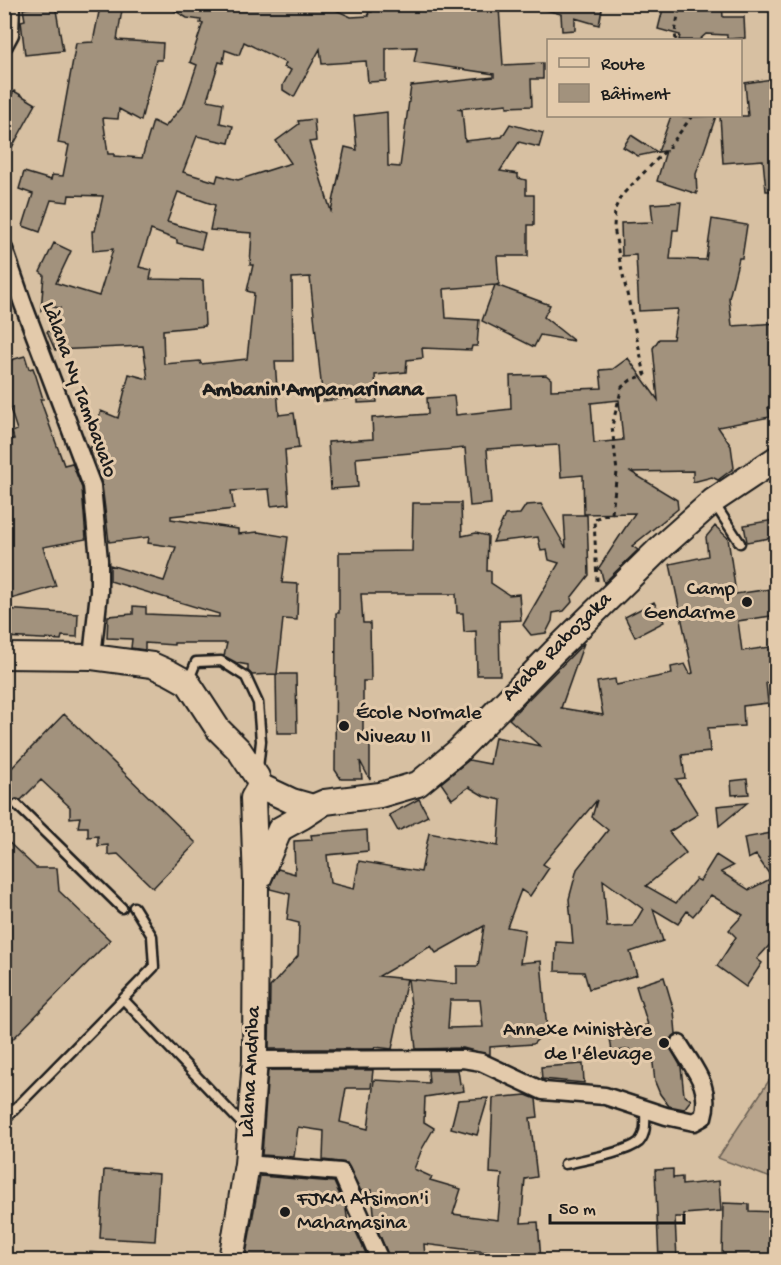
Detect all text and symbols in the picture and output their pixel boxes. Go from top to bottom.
legend [547,39,742,117]
text: Route [601,55,646,76]
text: Bâtiment [600,85,671,106]
street label: Làlana Ny Tambavalo [35,299,121,481]
district label: Ambanin'Ampamarinana [201,378,425,404]
place label: Camp Gendarme [644,578,736,627]
street label: Arabe Rabozaka [498,587,619,708]
marker: Camp Gendarme [740,595,754,609]
place label: École Normale Niveau II [356,702,483,751]
marker: École Normale Niveau II [337,719,351,733]
street label: Làlana Andriba [236,1004,268,1138]
place label: Annexe Ministère de l'élevage [503,1019,653,1068]
marker: Annexe Ministère de l'élevage [657,1036,671,1050]
scale bar [550,1187,684,1225]
place label: FJKM Atsimon'i Mahamasina [296,1188,429,1237]
text: 50 m [559,1200,596,1221]
marker: FJKM Atsimon'i Mahamasina [278,1205,292,1219]

